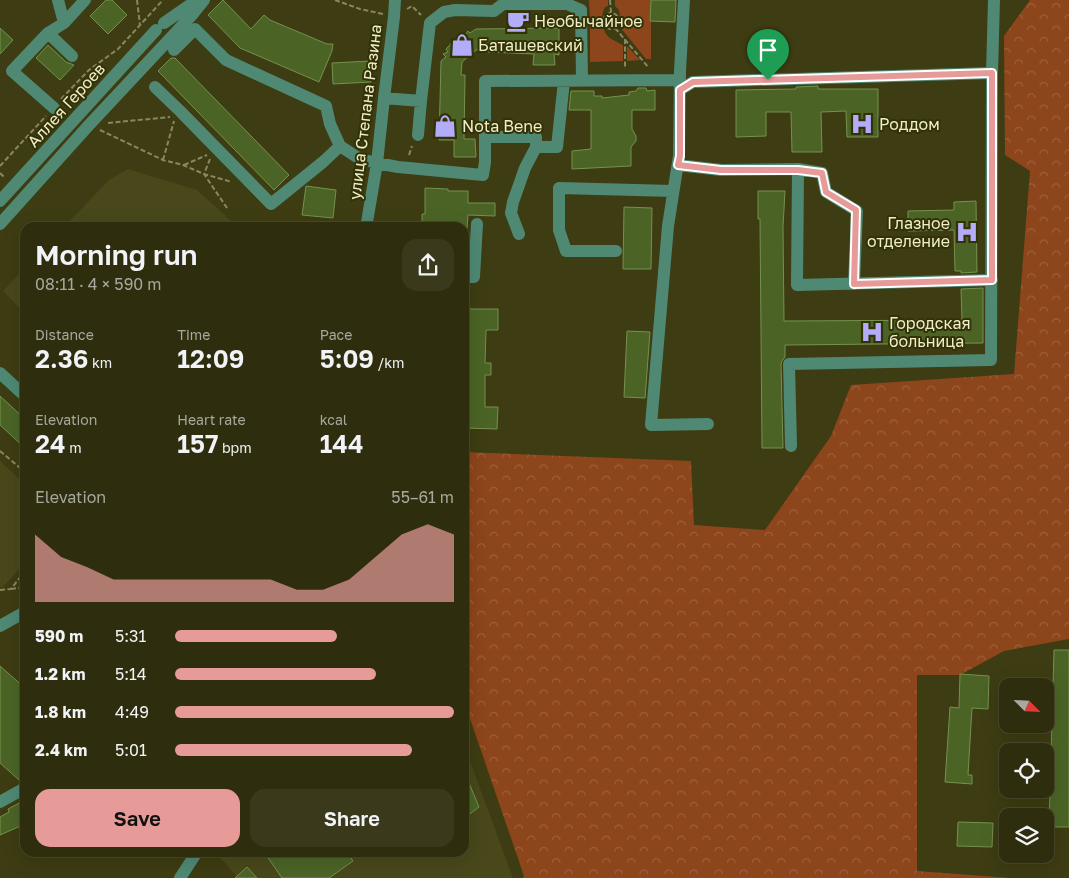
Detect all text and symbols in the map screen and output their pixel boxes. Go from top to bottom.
cafe icon: Необычайное [505,8,531,34]
place label: Необычайное [534,11,643,31]
street label: улица Степана Разина [344,23,386,201]
pin [747,29,789,80]
shop icon: Баташевский [449,32,475,58]
place label: Баташевский [478,35,583,55]
icon: arrive [754,36,782,64]
street label: Аллея Героев [23,59,109,151]
hospital icon: Роддом [849,111,875,137]
shop icon: Nota Bene [432,113,458,139]
place label: Роддом [879,114,940,134]
place label: Nota Bene [462,116,542,136]
place label: Глазное отделение [867,213,950,251]
hospital icon: Глазное отделение [954,219,980,245]
text: Morning run [35,238,198,271]
button: share [402,239,454,291]
text: 08:11 · 4 × 590 m [35,274,161,294]
place label: Городская больница [889,313,971,351]
hospital icon: Городская больница [859,319,885,345]
text: Distance [35,326,94,343]
text: Time [177,326,210,343]
text: Pace [320,326,352,343]
text: 2.36 [35,343,88,374]
text: 12:09 [177,343,244,374]
text: 5:09 [320,343,374,374]
text: km [88,354,112,371]
text: /km [374,354,405,371]
text: Elevation [35,411,97,428]
text: Heart rate [177,411,246,428]
text: kcal [320,411,347,428]
text: 24 [35,428,66,459]
text: 157 [177,428,218,459]
text: 144 [320,428,364,459]
text: m [66,439,82,456]
text: bpm [218,439,252,456]
text: Elevation [35,487,106,507]
text: 55–61 m [391,487,454,507]
text: 590 m [35,626,83,646]
text: 5:31 [115,626,146,646]
text: 1.2 km [35,664,85,684]
text: 5:14 [115,664,147,684]
north arrow [999,678,1054,732]
map controls [999,678,1054,863]
text: 1.8 km [35,702,86,722]
text: 4:49 [115,702,149,722]
text: 2.4 km [35,740,87,760]
text: 5:01 [115,740,147,760]
button: locate [999,743,1054,798]
button: Save [35,789,240,847]
button: Share [250,789,454,847]
button: layers [999,808,1054,863]

